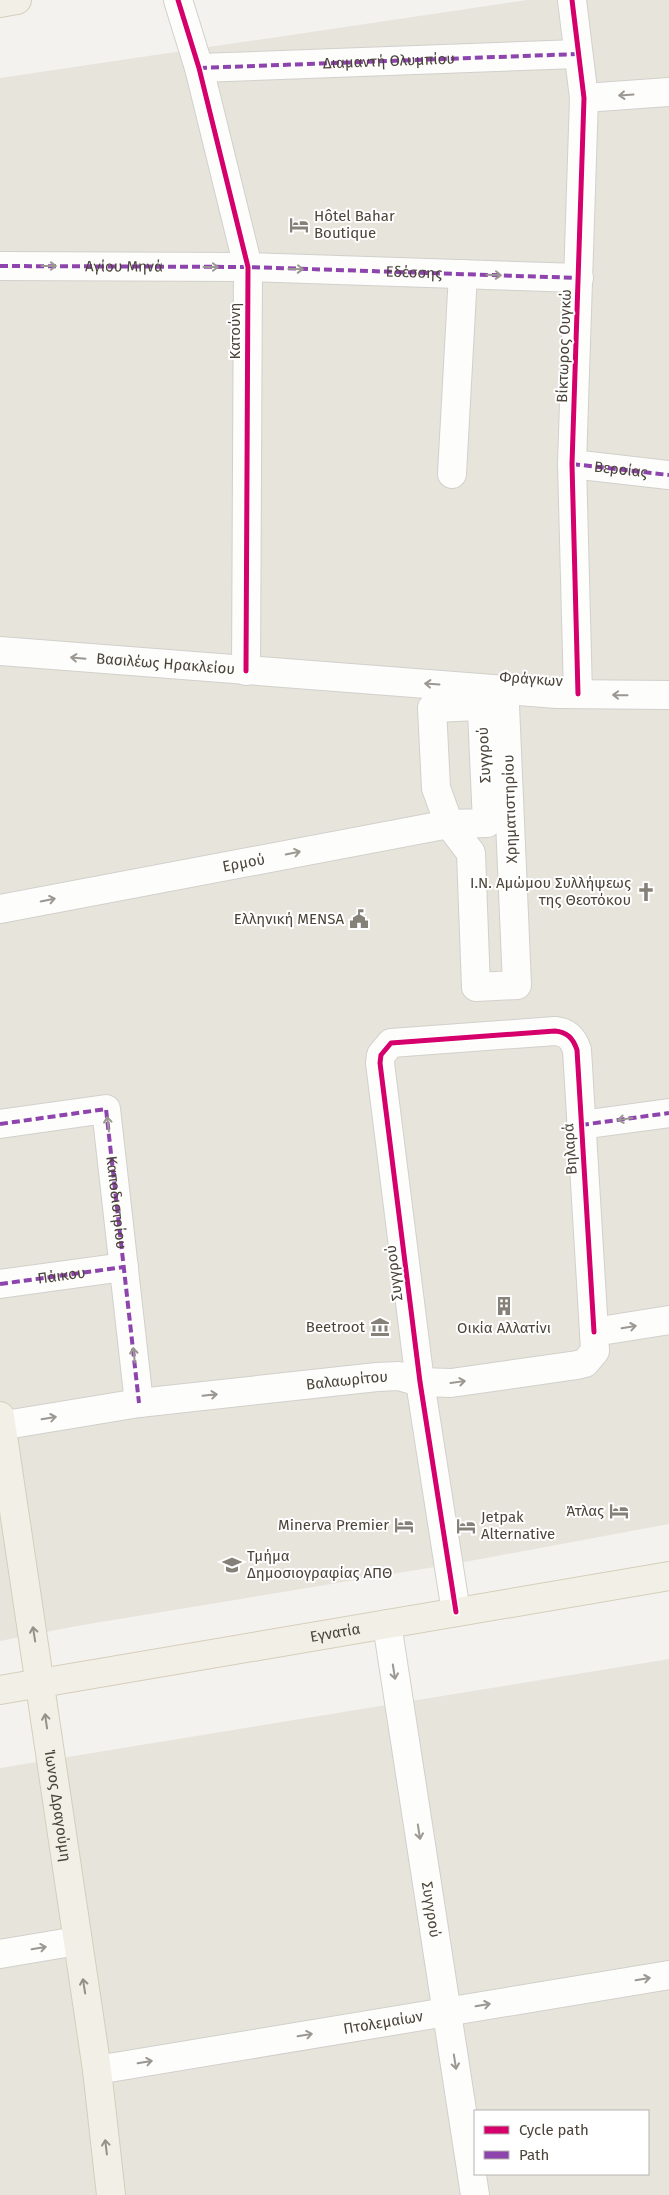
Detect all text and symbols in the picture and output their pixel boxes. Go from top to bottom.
street label: Διαμαντή Ολυμπίου [323,50,455,72]
one-way arrow [619,90,635,99]
place label: Hôtel Bahar Boutique [314,207,395,242]
hotel icon: Hôtel Bahar Boutique [288,214,310,236]
street label: Αγίου Μηνά [85,257,163,276]
one-way arrow [40,261,56,271]
one-way arrow [202,262,219,272]
street label: Εδέσσης [385,263,443,282]
one-way arrow [288,264,304,274]
one-way arrow [485,271,501,280]
street label: Βίκτωρος Ουγκώ [553,289,575,403]
street label: Κατούνη [226,303,244,360]
street label: Βεροίας [593,458,648,481]
street label: Βασιλέως Ηρακλείου [95,649,236,678]
one-way arrow [70,653,86,662]
street label: Φράγκων [499,668,564,690]
one-way arrow [424,680,440,689]
one-way arrow [613,690,629,700]
street label: Συγγρού [474,726,494,784]
street label: Χρηματιστηρίου [499,754,521,864]
one-way arrow [285,848,301,858]
street label: Ερμού [221,850,266,876]
place label: I.N. Αμώμου Συλλήψεως της Θεοτόκου [470,874,631,909]
church icon: I.N. Αμώμου Συλλήψεως της Θεοτόκου [635,881,657,903]
one-way arrow [39,895,55,904]
public building icon: Ελληνική MENSA [348,908,370,930]
place label: Ελληνική MENSA [234,910,344,928]
one-way arrow [617,1114,633,1124]
one-way arrow [103,1116,113,1132]
street label: Βηλαρά [559,1122,581,1175]
street label: Καποδιστρίου [102,1155,131,1250]
street label: Συγγρού [382,1244,406,1302]
street label: Πάικου [36,1263,87,1288]
building icon: Οικία Αλλατίνι [493,1295,515,1317]
museum icon: Beetroot [369,1316,391,1338]
place label: Beetroot [306,1318,366,1336]
place label: Οικία Αλλατίνι [457,1319,551,1337]
one-way arrow [621,1321,637,1331]
one-way arrow [129,1347,139,1363]
street label: Βαλαωρίτου [305,1368,388,1394]
one-way arrow [450,1376,466,1386]
one-way arrow [202,1390,218,1400]
one-way arrow [41,1412,57,1422]
hotel icon: Άτλας [608,1500,630,1522]
place label: Άτλας [566,1502,604,1520]
place label: Jetpak Alternative [481,1508,555,1543]
hotel icon: Minerva Premier [393,1514,415,1536]
hotel icon: Jetpak Alternative [455,1515,477,1537]
place label: Minerva Premier [278,1516,389,1534]
place label: Τμήμα Δημοσιογραφίας ΑΠΘ [247,1547,393,1582]
school or university icon: Τμήμα Δημοσιογραφίας ΑΠΘ [221,1554,243,1576]
street label: Εγνατία [309,1620,362,1646]
one-way arrow [28,1627,38,1643]
one-way arrow [390,1663,400,1679]
one-way arrow [41,1713,51,1729]
street label: Ίωνος Δραγούμη [41,1749,75,1863]
one-way arrow [415,1824,425,1840]
street label: Συγγρού [418,1880,444,1939]
one-way arrow [30,1942,46,1952]
one-way arrow [635,1974,651,1984]
one-way arrow [79,1978,89,1994]
one-way arrow [474,2000,490,2010]
street label: Πτολεμαίων [342,2007,425,2038]
one-way arrow [297,2030,313,2040]
one-way arrow [450,2054,460,2070]
one-way arrow [136,2057,152,2067]
legend [474,2110,649,2175]
text: Cycle path [519,2121,589,2139]
one-way arrow [101,2139,111,2155]
text: Path [519,2146,549,2164]

